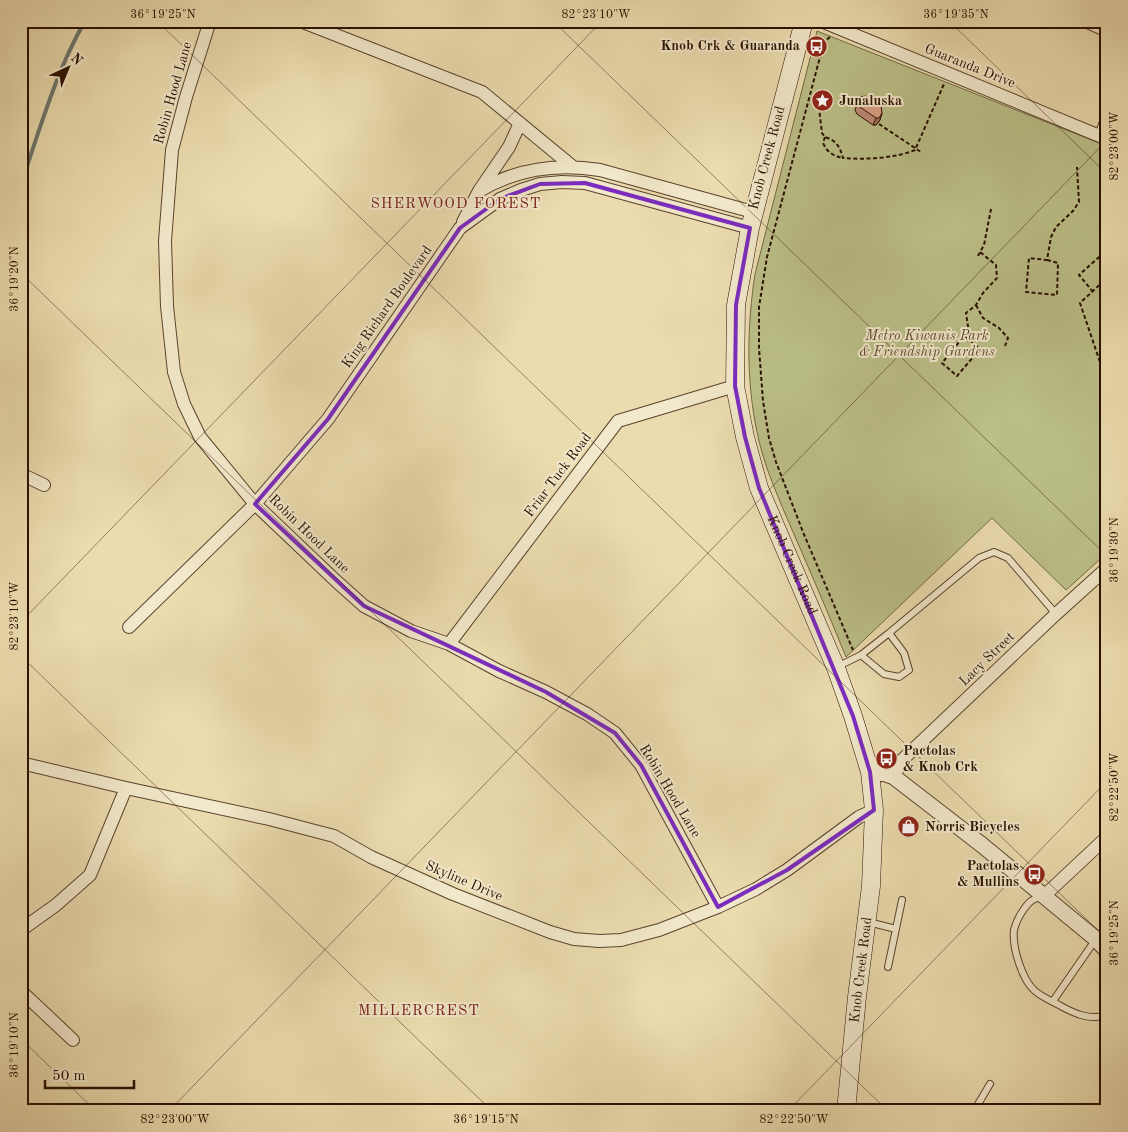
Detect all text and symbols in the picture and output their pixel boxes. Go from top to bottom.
text: 36°19'25"N [130,8,196,21]
text: 36°19'35"N [923,8,989,21]
text: 82°23'10"W [561,9,631,21]
bus stop icon: Knob Crk & Guaranda [804,34,828,58]
place label: Knob Crk & Guaranda [661,39,800,53]
street label: Robin Hood Lane [152,40,194,146]
street label: Guaranda Drive [923,41,1017,91]
north arrow [42,42,92,92]
text: N [68,51,85,68]
place icon: Junaluska [811,89,835,113]
place label: Junaluska [839,94,902,108]
street label: Knob Creek Road [746,105,788,211]
text: 82°23'00"W [1109,111,1121,181]
district label: SHERWOOD FOREST [371,197,541,212]
street label: King Richard Boulevard [339,243,435,371]
text: 36°19'20"N [9,246,21,312]
park label: Metro Kiwanis Park & Friendship Gardens [859,329,995,360]
street label: Friar Tuck Road [522,430,594,520]
street label: Robin Hood Lane [266,492,352,576]
street label: Knob Creek Road [765,513,819,617]
text: 36°19'30"N [1109,517,1121,583]
text: 82°23'10"W [9,581,21,651]
street label: Lacy Street [957,629,1017,689]
street label: Robin Hood Lane [637,742,703,840]
place label: Pactolas & Knob Crk [903,744,978,774]
bus stop icon: Pactolas & Knob Crk [875,747,899,771]
text: 82°22'50"W [1108,752,1121,822]
shop icon: Norris Bicycles [897,815,921,839]
place label: Norris Bicycles [925,820,1020,834]
street label: Skyline Drive [423,858,505,904]
place label: Pactolas & Mullins [957,859,1019,889]
bus stop icon: Pactolas & Mullins [1023,862,1047,886]
text: 36°19'25"N [1108,900,1121,966]
street label: Knob Creek Road [848,916,874,1024]
district label: MILLERCREST [358,1004,480,1019]
text: 36°19'10"N [9,1012,21,1078]
scale bar [45,1057,134,1089]
text: 50 m [52,1069,86,1084]
text: 36°19'15"N [453,1113,519,1126]
text: 82°22'50"W [759,1113,829,1126]
text: 82°23'00"W [140,1114,210,1126]

